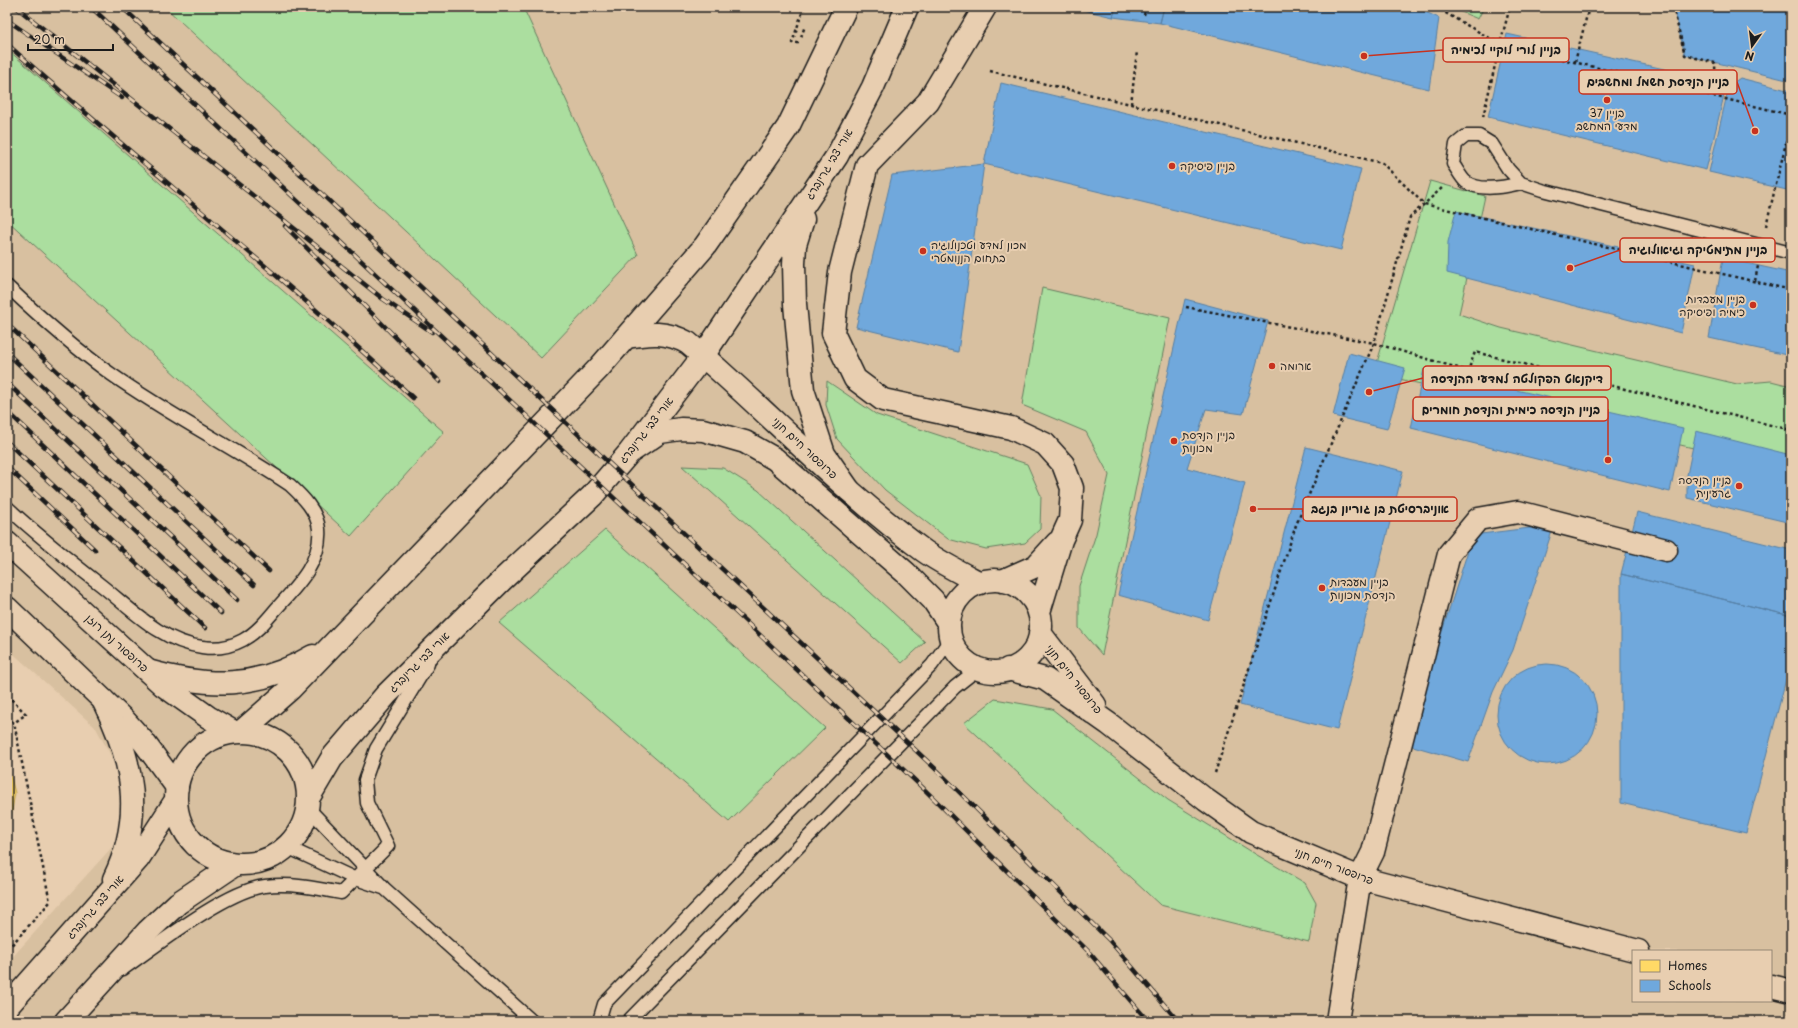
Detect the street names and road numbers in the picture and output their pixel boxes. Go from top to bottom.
street label: אורי צבי גרינברג [801,125,857,202]
street label: אורי צבי גרינברג [614,393,677,467]
street label: פרופסור חיים חנני [769,413,842,483]
street label: פרופסור נתן רוזן [82,609,153,676]
street label: אורי צבי גרינברג [384,627,453,696]
street label: פרופסור חיים חנני [1042,640,1107,717]
street label: פרופסור חיים חנני [1292,843,1377,889]
street label: אורי צבי גרינברג [62,871,127,943]

